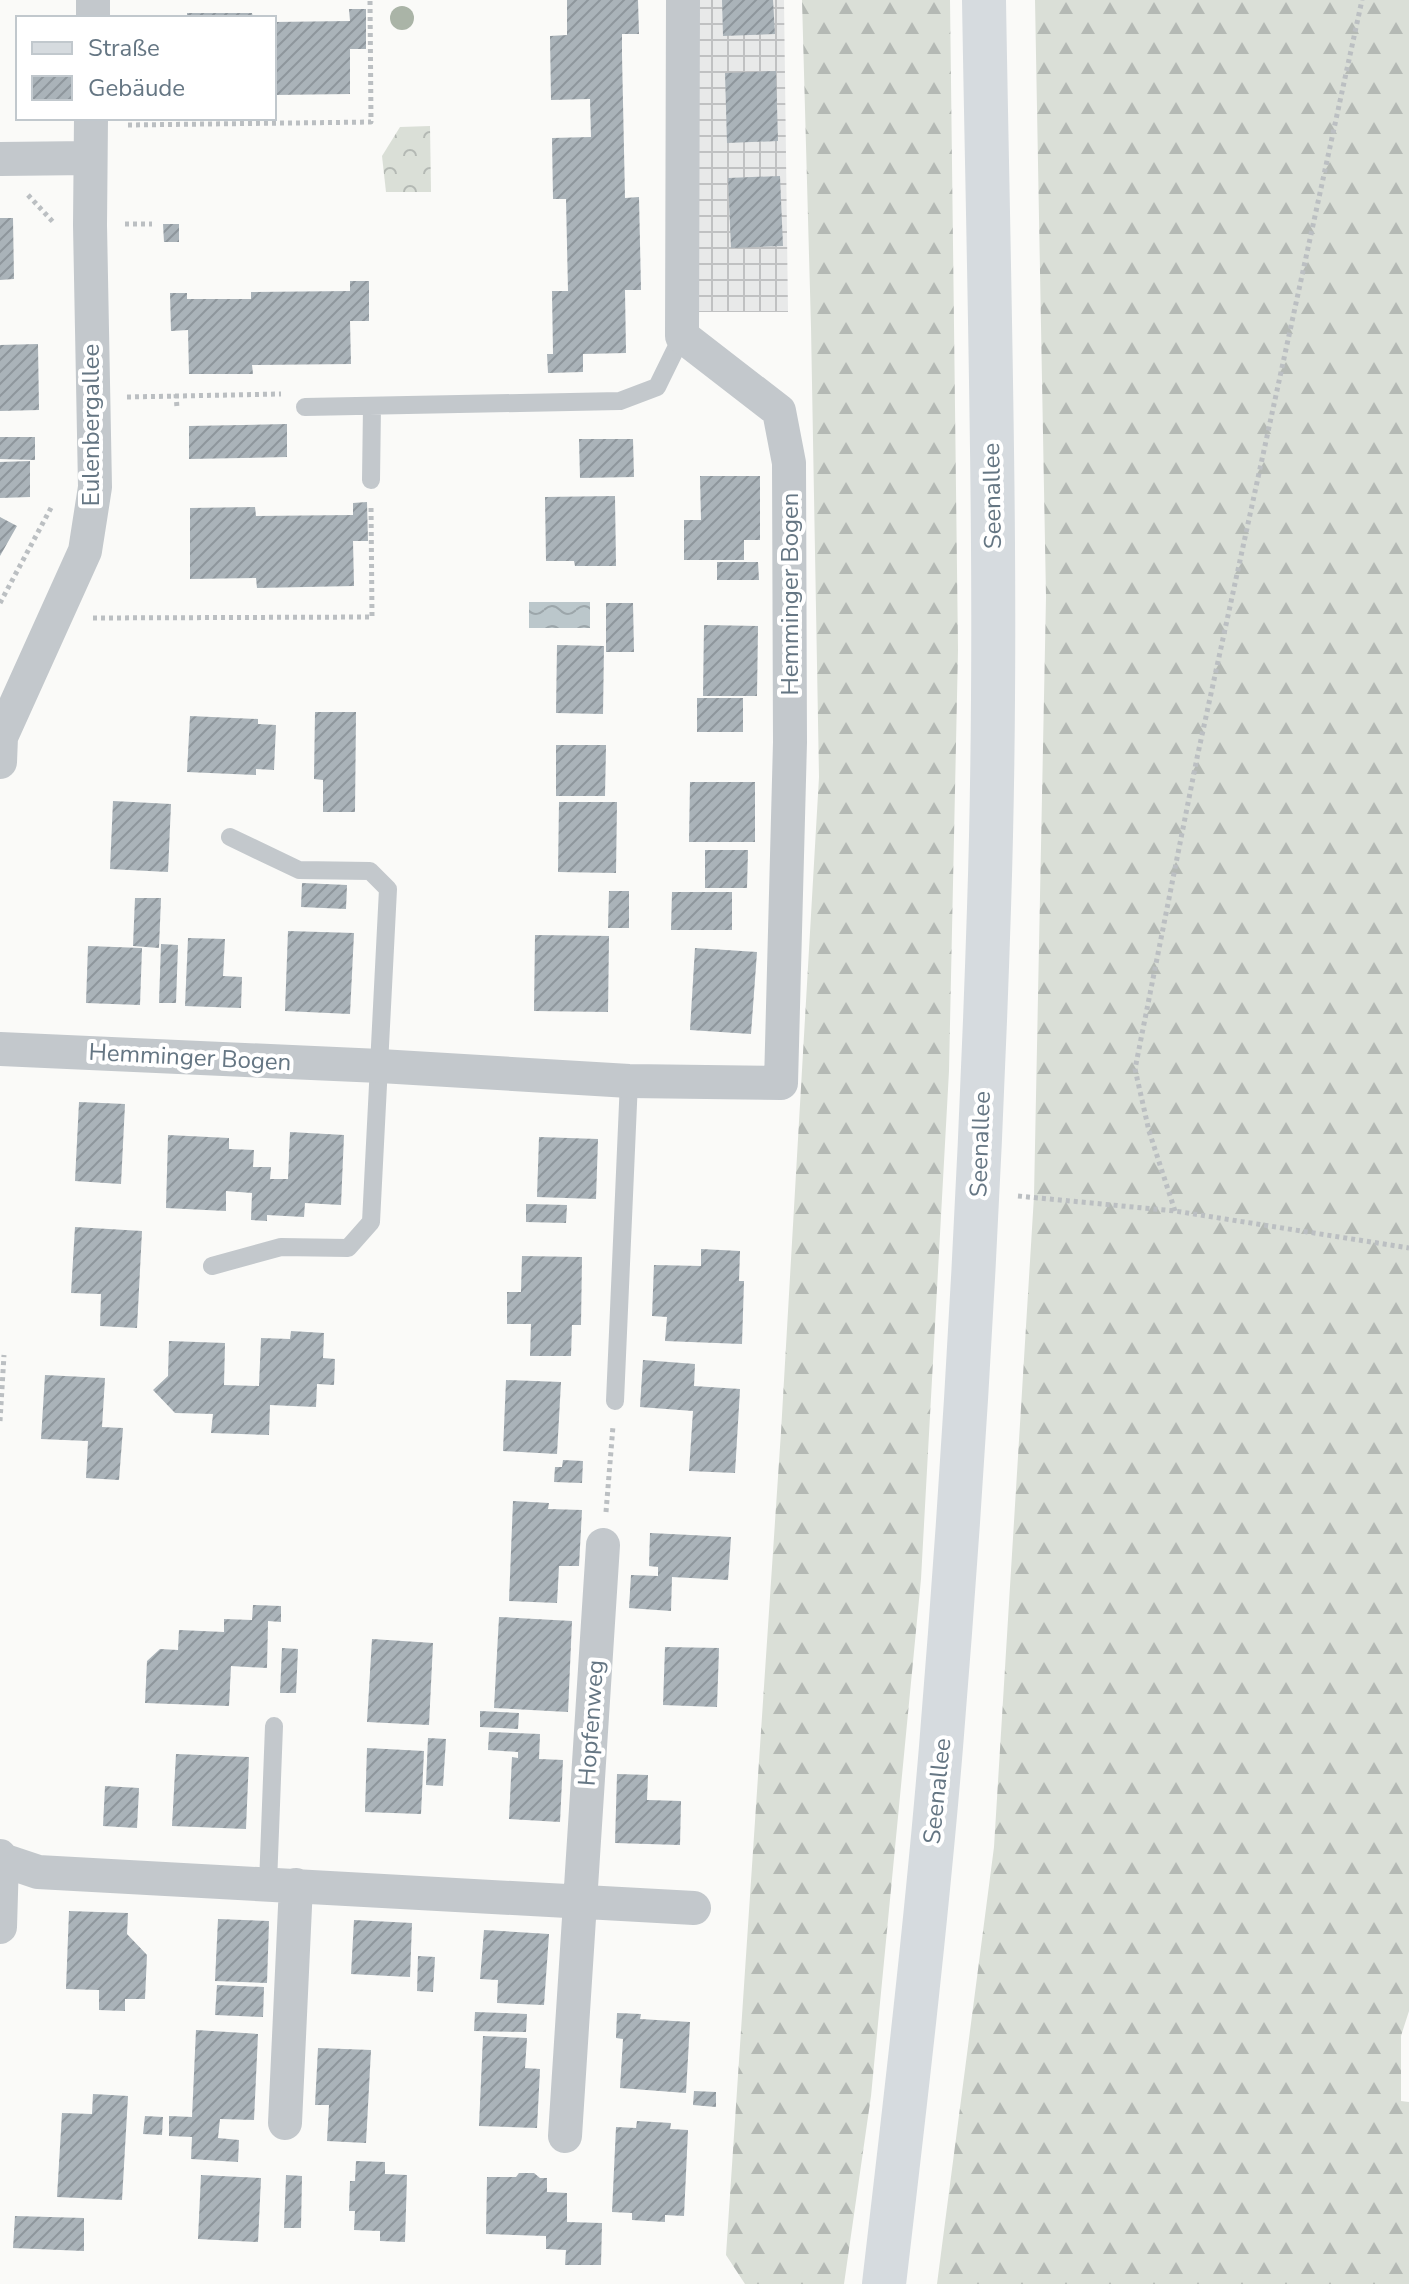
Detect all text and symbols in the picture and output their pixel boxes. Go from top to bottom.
legend [16,16,276,120]
text: Straße [88,32,160,64]
text: Gebäude [88,72,185,104]
street label: Eulenbergallee [75,344,107,506]
street label: Seenallee [975,443,1009,549]
street label: Hemminger Bogen [774,493,806,695]
street label: Hemminger Bogen [88,1036,292,1078]
street label: Seenallee [962,1090,998,1198]
street label: Hopfenweg [571,1659,611,1787]
street label: Seenallee [916,1736,958,1846]

